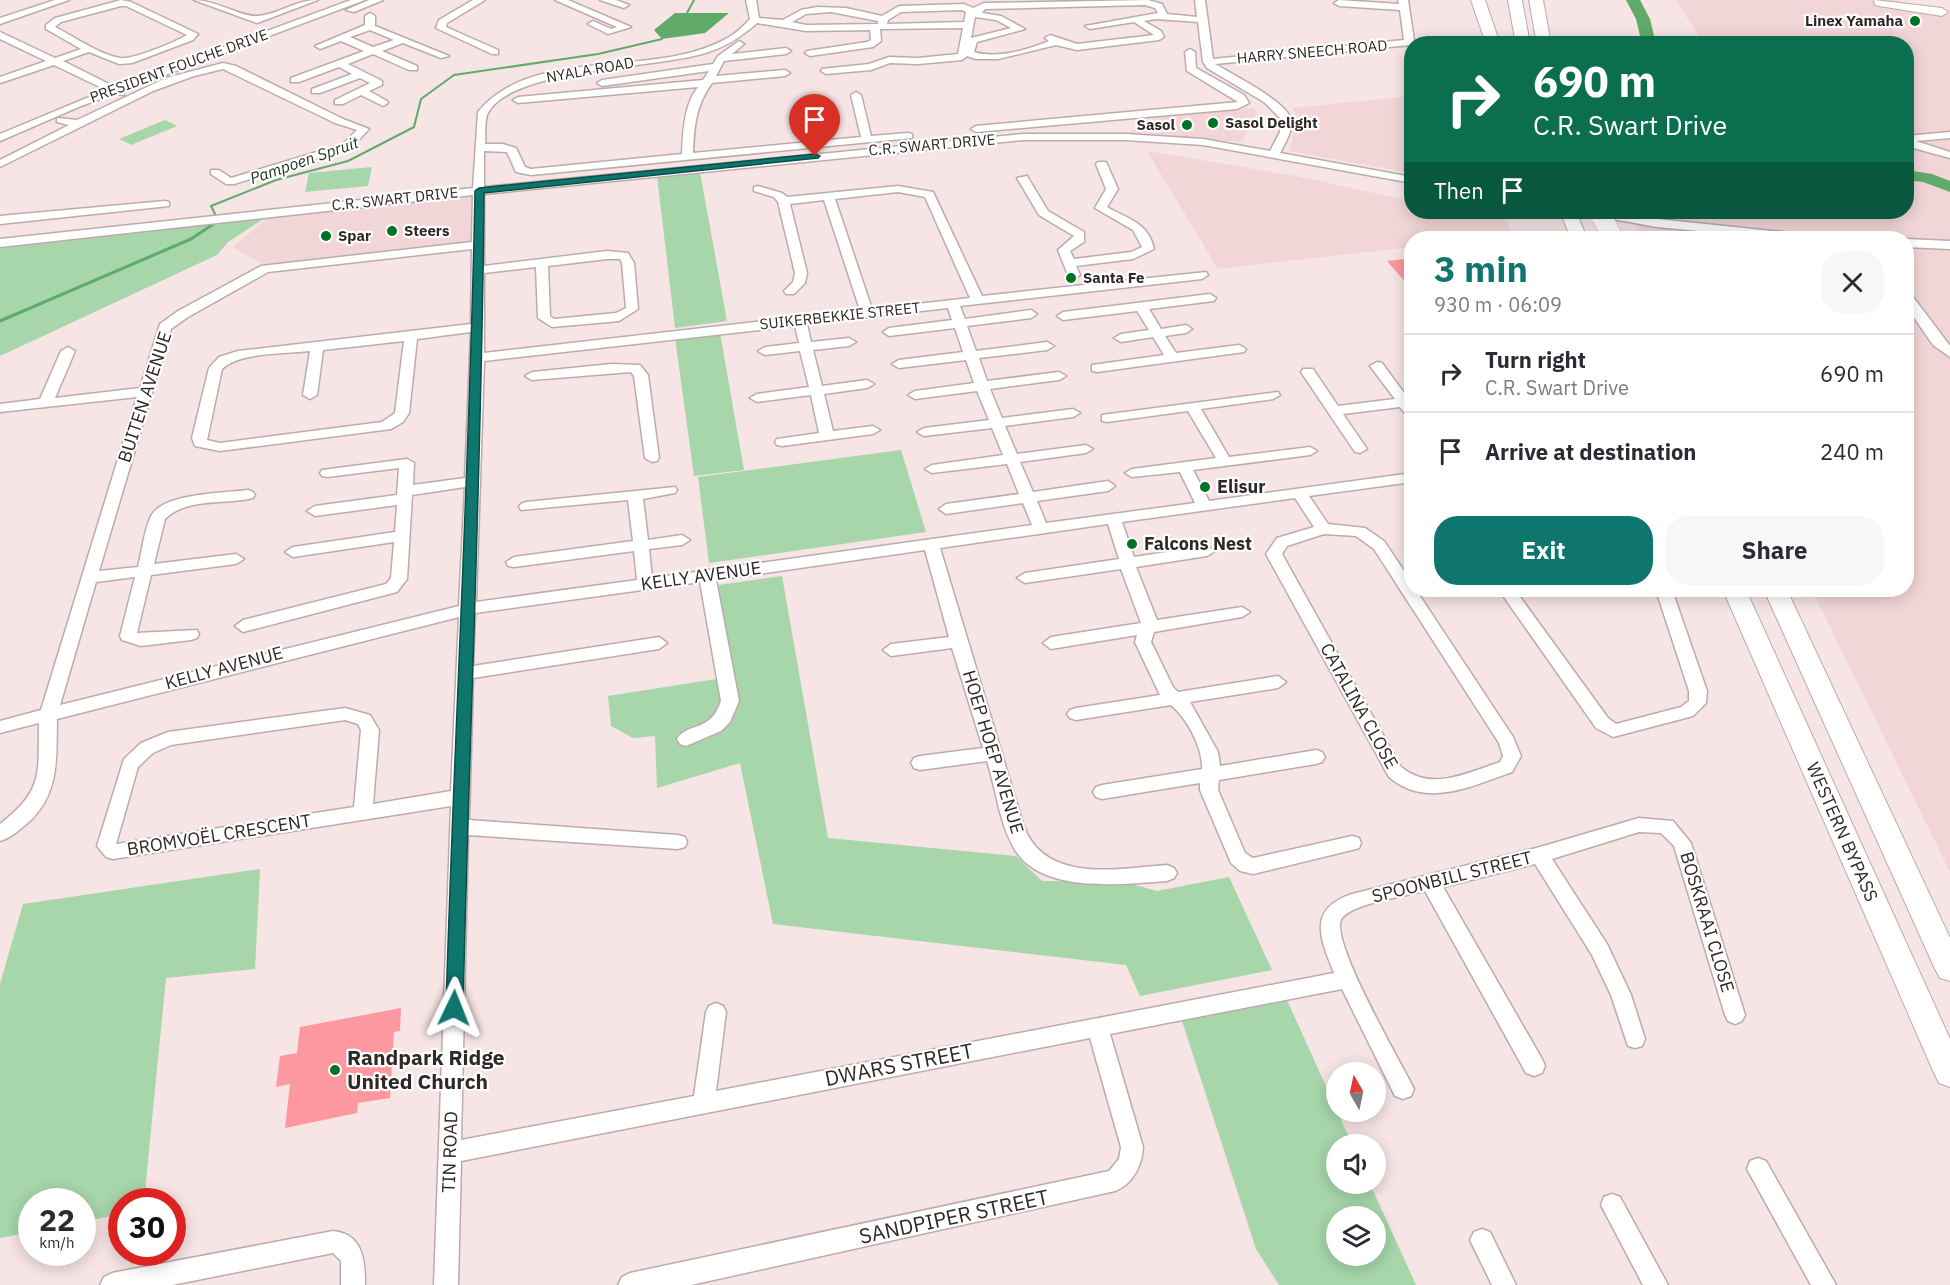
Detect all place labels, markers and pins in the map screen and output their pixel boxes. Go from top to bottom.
place label: Linex Yamaha [1805,11,1903,30]
marker: Linex Yamaha [1908,14,1922,28]
pin [789,94,840,156]
place label: Sasol Delight [1225,113,1318,132]
place label: Sasol [1137,115,1175,134]
marker: Sasol Delight [1206,116,1220,130]
marker: Sasol [1180,118,1194,132]
place label: Steers [404,221,450,240]
marker: Steers [385,224,399,238]
place label: Spar [338,226,371,245]
marker: Spar [319,229,333,243]
place label: Santa Fe [1083,268,1144,287]
marker: Santa Fe [1064,271,1078,285]
place label: Elisur [1217,475,1266,498]
marker: Elisur [1198,480,1212,494]
place label: Falcons Nest [1144,532,1252,555]
marker: Falcons Nest [1125,537,1139,551]
place label: Randpark Ridge United Church [347,1043,505,1095]
marker: Randpark Ridge United Church [328,1063,342,1077]

